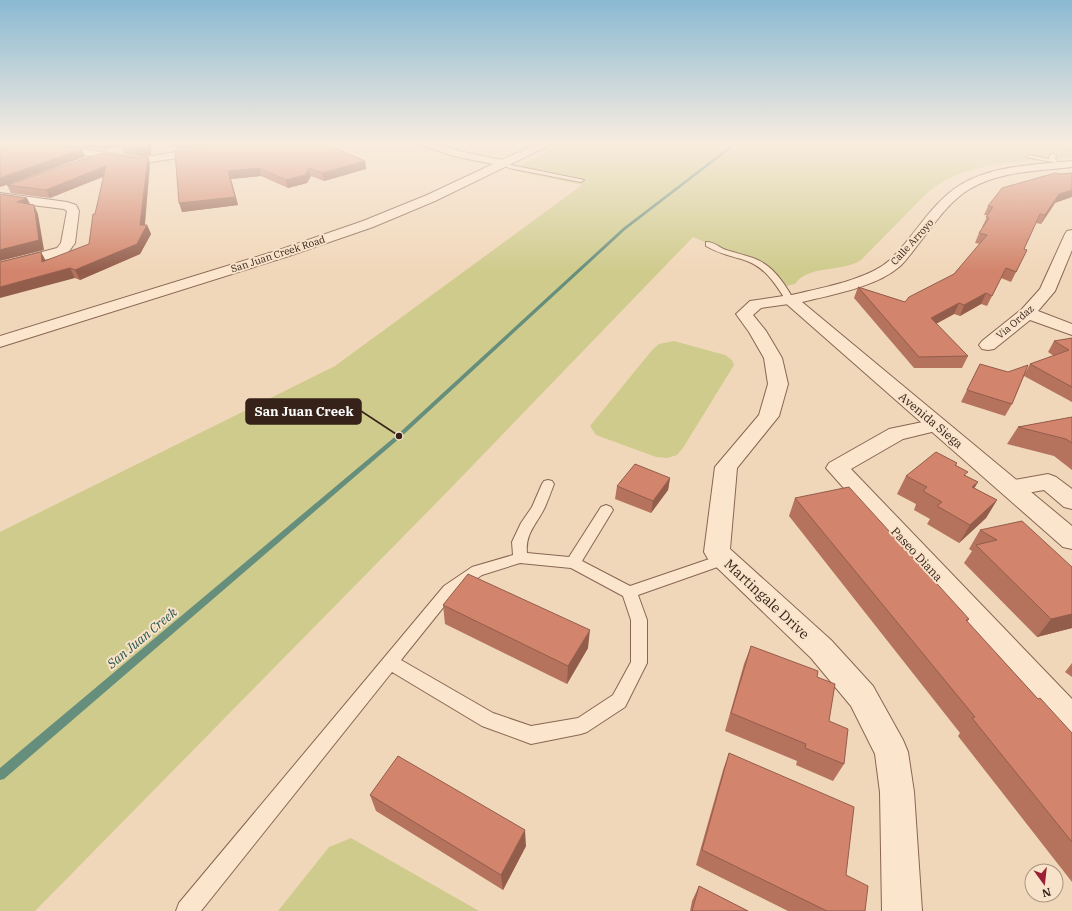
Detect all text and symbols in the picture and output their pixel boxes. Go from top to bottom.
street label: Calle Arroyo [888,216,936,268]
street label: San Juan Creek Road [229,233,327,275]
street label: Via Ordaz [994,302,1036,342]
street label: Avenida Siega [896,389,966,451]
callout: San Juan Creek [246,399,361,424]
text: San Juan Creek [255,403,354,420]
street label: Paseo Diana [888,524,946,585]
street label: Martingale Drive [721,555,813,643]
water label: San Juan Creek [103,604,181,673]
north arrow [1024,863,1064,903]
text: N [1040,885,1053,901]

